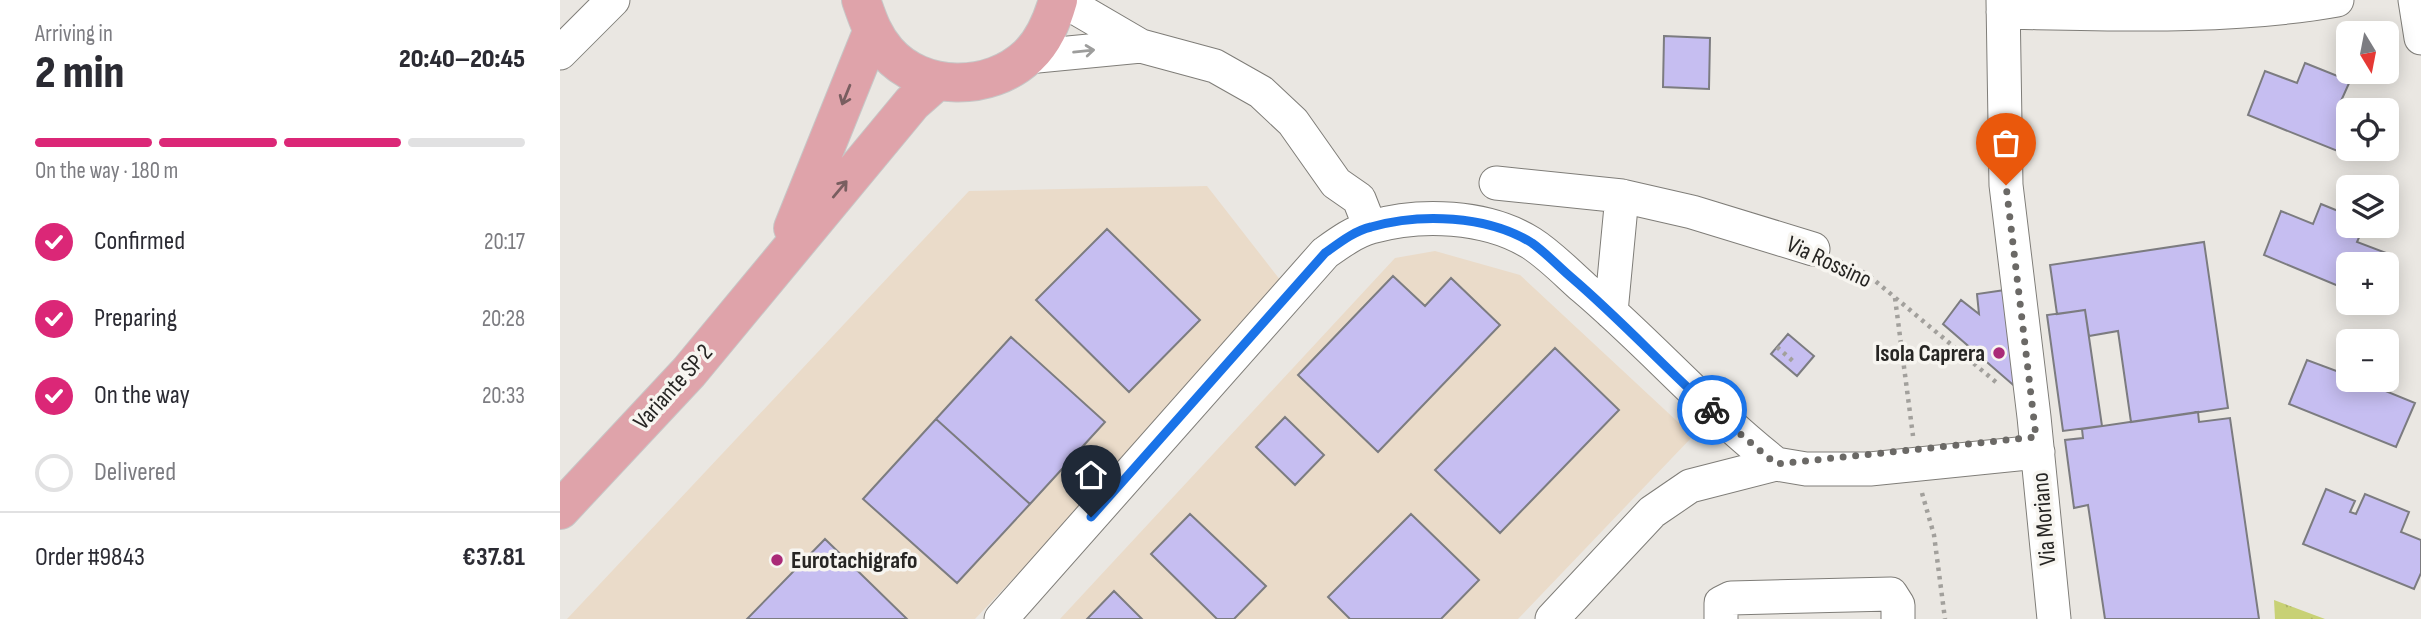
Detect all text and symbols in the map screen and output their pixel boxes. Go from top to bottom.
text: Arriving in [35,20,113,48]
north arrow [2336,21,2399,84]
map controls [2336,21,2399,392]
text: 20:40–20:45 [399,44,525,75]
one-way arrow [1072,44,1095,57]
text: 2 min [35,46,124,101]
one-way arrow [839,84,852,106]
button: locate [2336,98,2399,161]
pin [1976,113,2036,185]
icon: bag [1987,124,2025,162]
text: On the way · 180 m [35,157,178,185]
button: layers [2336,175,2399,238]
one-way arrow [832,180,848,198]
icon: check [35,223,73,261]
text: Confirmed [94,226,185,257]
text: 20:17 [484,228,525,256]
street label: Via Rossino [1782,230,1876,294]
button: + [2336,252,2399,315]
icon: check [35,300,73,338]
text: Preparing [94,303,177,334]
text: 20:28 [482,305,525,333]
button: − [2336,329,2399,392]
street label: Variante SP 2 [627,338,719,436]
place label: Isola Caprera [1875,339,1985,368]
marker: Isola Caprera [1991,345,2007,361]
courier [1677,375,1747,445]
icon: check [35,377,73,415]
text: On the way [94,380,190,411]
text: 20:33 [482,382,525,410]
icon: bike [1693,391,1731,429]
pin [1061,445,1121,517]
icon: home [1072,456,1110,494]
text: Delivered [94,457,176,488]
street label: Via Moriano [2025,471,2063,567]
text: Order #9843 [35,542,145,573]
text: €37.81 [462,542,525,573]
place label: Eurotachigrafo [791,546,918,575]
marker: Eurotachigrafo [769,552,785,568]

